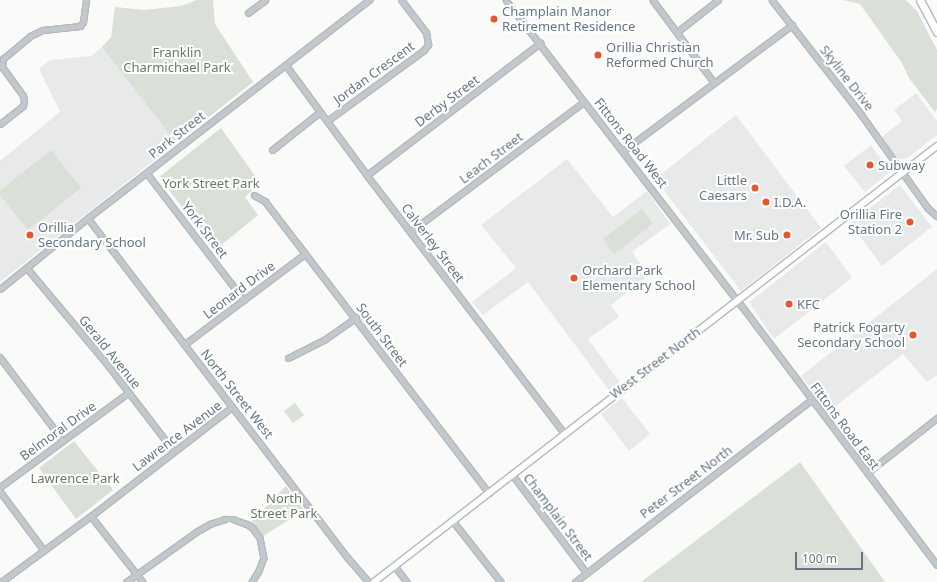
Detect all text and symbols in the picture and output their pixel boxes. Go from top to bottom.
place label: Champlain Manor Retirement Residence [502,4,635,35]
marker: Champlain Manor Retirement Residence [489,14,499,24]
street label: Jordan Crescent [330,38,418,108]
place label: Orillia Christian Reformed Church [606,40,714,71]
street label: Skyline Drive [817,42,877,114]
park label: Franklin Charmichael Park [123,45,231,76]
marker: Orillia Christian Reformed Church [593,50,603,60]
street label: Derby Street [412,72,482,130]
street label: Fittons Road West [591,95,671,191]
street label: Park Street [146,108,208,162]
street label: Leach Street [456,129,526,187]
place label: Subway [878,157,925,173]
marker: Subway [865,160,875,170]
place label: Little Caesars [699,173,747,204]
park label: York Street Park [162,175,260,191]
marker: Little Caesars [750,183,760,193]
place label: I.D.A. [774,194,806,210]
marker: I.D.A. [761,197,771,207]
street label: York Street [179,199,231,261]
street label: Calverley Street [398,200,468,286]
place label: Orillia Fire Station 2 [840,207,902,238]
marker: Orillia Fire Station 2 [905,217,915,227]
place label: Orillia Secondary School [38,220,146,251]
place label: Mr. Sub [734,227,779,243]
marker: Orillia Secondary School [25,230,35,240]
marker: Mr. Sub [782,230,792,240]
street label: Leonard Drive [200,258,278,322]
place label: Orchard Park Elementary School [582,263,695,294]
marker: Orchard Park Elementary School [569,273,579,283]
place label: KFC [797,296,820,312]
marker: KFC [784,299,794,309]
street label: South Street [353,300,411,370]
street label: Gerald Avenue [76,312,144,392]
place label: Patrick Fogarty Secondary School [797,320,905,351]
street label: West Street North [607,324,703,402]
marker: Patrick Fogarty Secondary School [908,330,918,340]
street label: North Street West [197,346,277,442]
street label: Fittons Road East [807,379,883,473]
street label: Lawrence Avenue [129,397,225,475]
street label: Belmoral Drive [17,398,99,464]
street label: Peter Street North [637,442,735,522]
park label: Lawrence Park [30,470,120,486]
street label: Champlain Street [520,470,596,564]
park label: North Street Park [250,491,318,522]
scale bar [797,544,865,570]
text: 100 m [802,550,837,567]

